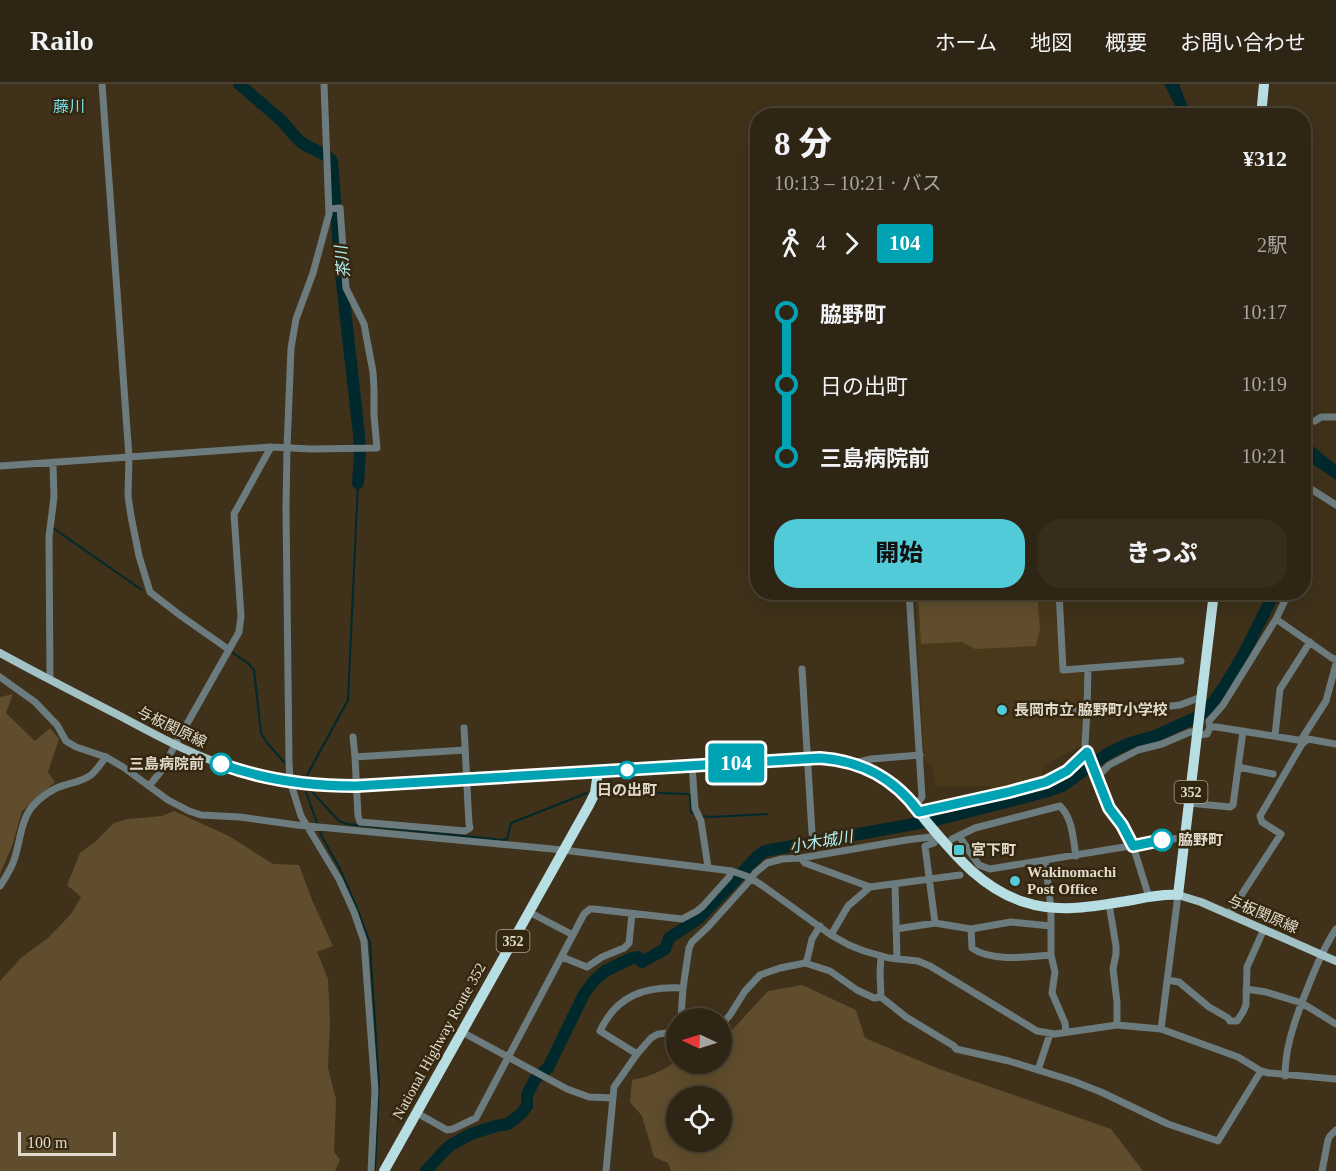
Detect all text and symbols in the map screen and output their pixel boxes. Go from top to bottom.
text: Railo [30,25,94,56]
text: ホーム [935,31,997,55]
text: 地図 [1030,31,1072,55]
text: 概要 [1105,31,1147,55]
text: お問い合わせ [1180,31,1306,55]
district label: 藤川 [53,98,85,115]
text: 8 分 [774,126,832,162]
text: ¥312 [1243,146,1287,171]
text: 10:13 – 10:21 · バス [774,172,942,194]
icon: walk [774,227,807,260]
icon: forward [835,227,868,260]
text: 104 [889,231,921,255]
text: 4 [816,232,826,254]
text: 2駅 [1257,234,1287,256]
water label: 茶川 [332,243,353,279]
text: 10:17 [1241,301,1287,323]
text: 脇野町 [820,302,886,327]
text: 10:19 [1241,373,1287,395]
text: 日の出町 [820,374,908,399]
text: 10:21 [1241,445,1287,467]
text: 三島病院前 [820,446,930,471]
button: 開始 [774,519,1025,588]
button: きっぷ [1037,519,1287,588]
place label: 長岡市立 脇野町小学校 [1014,702,1168,718]
street label: 与板関原線 [135,703,209,751]
marker: 長岡市立 脇野町小学校 [995,703,1009,717]
line badge: 104 [702,744,771,782]
text: 104 [720,751,752,775]
marker: 三島病院前 [210,753,232,775]
place label: 三島病院前 [129,755,204,772]
marker: 日の出町 [618,761,636,779]
road number: 352 [1174,781,1208,803]
place label: 日の出町 [597,782,657,798]
water label: 小木城川 [788,827,856,855]
marker: 脇野町 [1151,829,1173,851]
place label: 脇野町 [1178,832,1223,848]
place label: 宮下町 [971,842,1016,858]
marker: 宮下町 [952,843,966,857]
place label: Wakinomachi Post Office [1027,864,1116,897]
marker: Wakinomachi Post Office [1008,874,1022,888]
street label: 与板関原線 [1225,892,1301,936]
road number: 352 [496,930,530,952]
street label: National Highway Route 352 [389,960,489,1122]
north arrow [666,1008,732,1074]
map controls [666,1008,732,1152]
button: locate [666,1086,732,1152]
scale bar [18,1129,116,1156]
text: 100 m [27,1134,67,1151]

